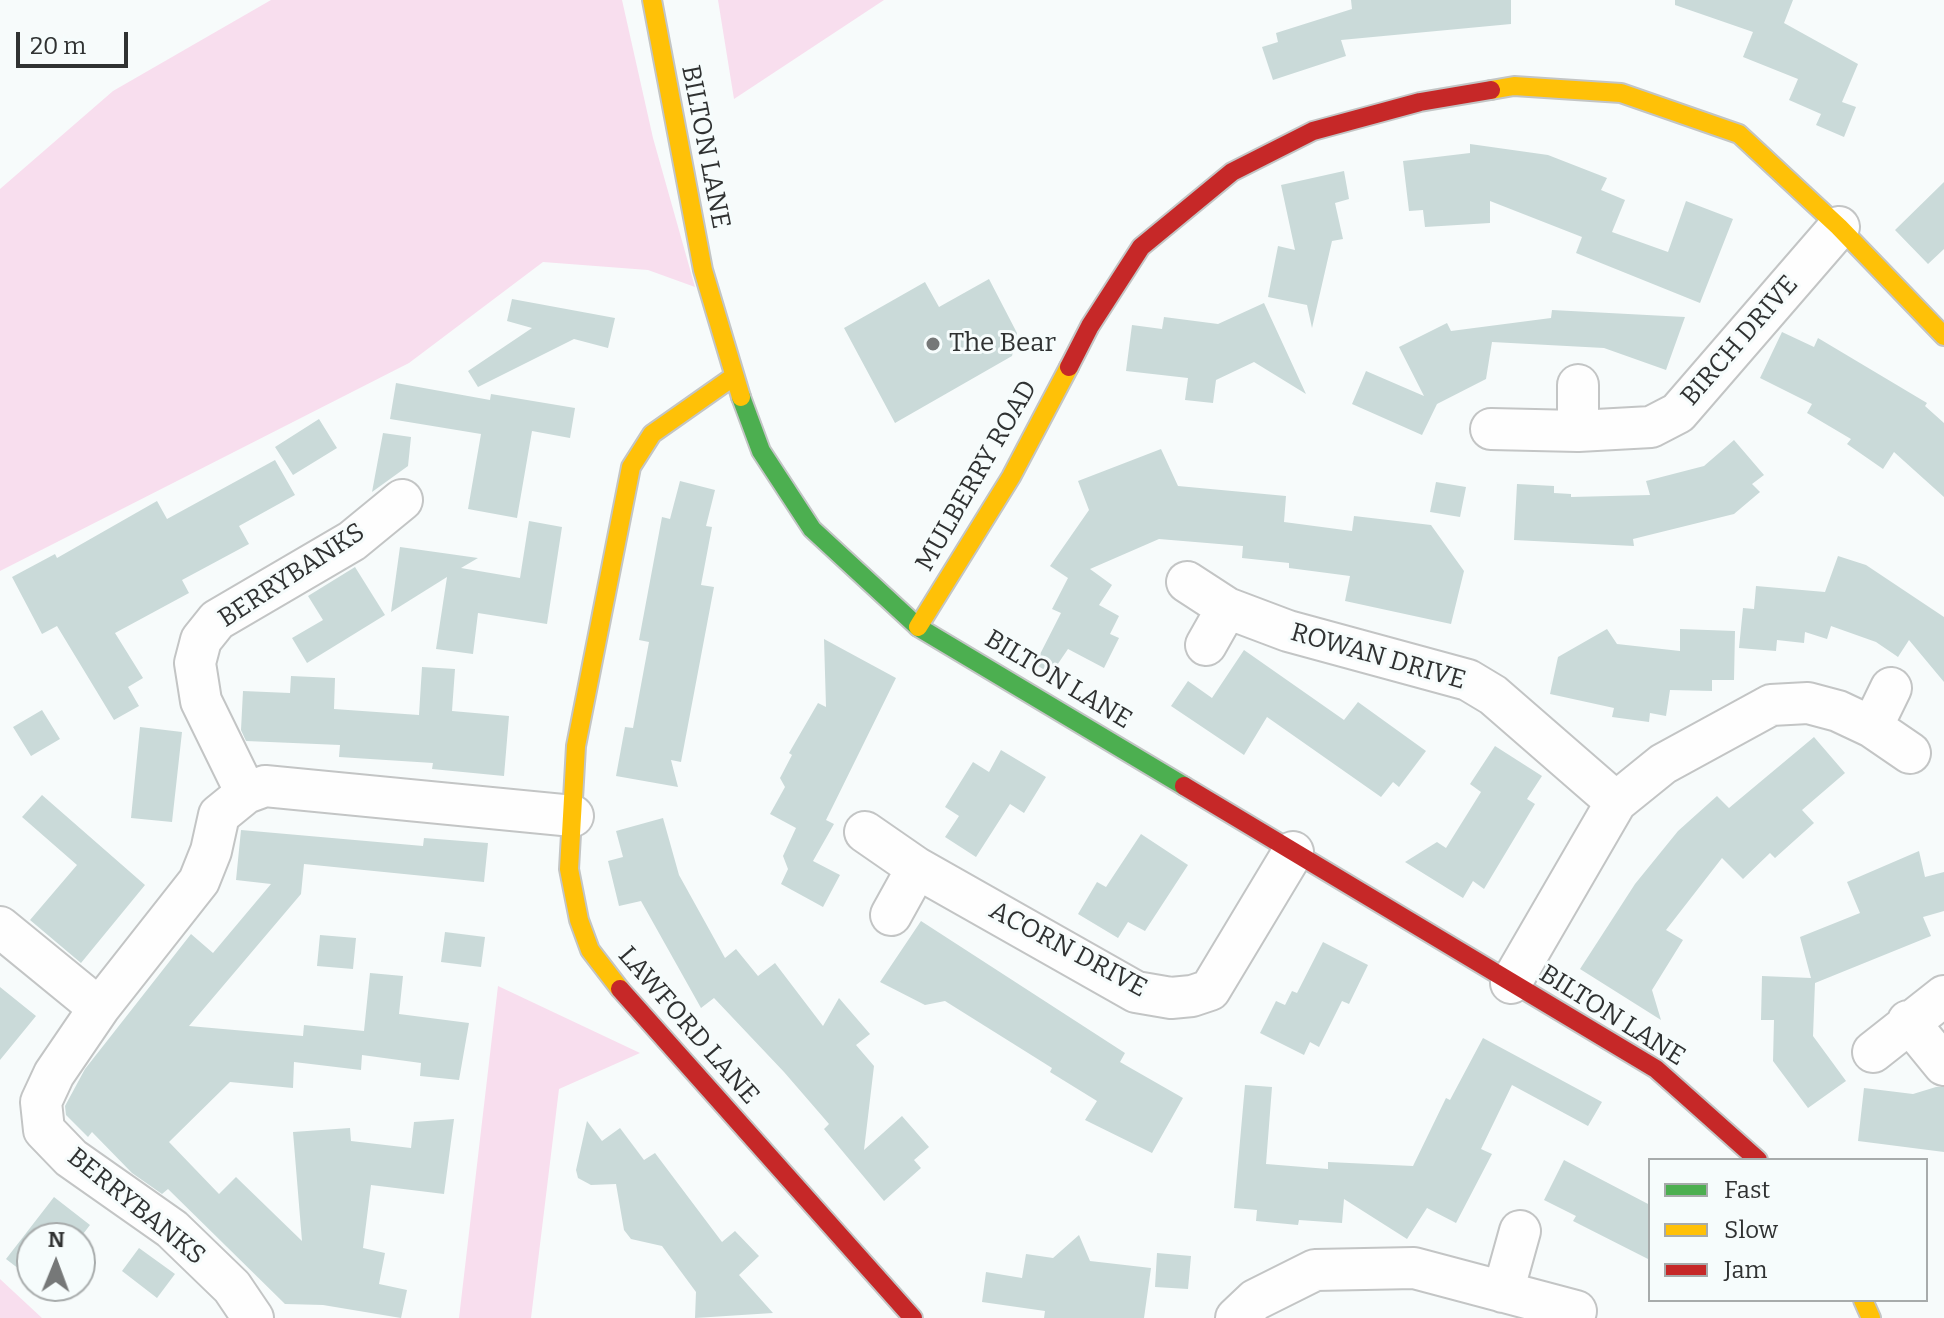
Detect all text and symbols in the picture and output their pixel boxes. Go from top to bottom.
scale bar [20,16,132,66]
text: 20 m [30,32,86,60]
street label: BILTON LANE [674,63,736,231]
street label: BIRCH DRIVE [1675,270,1805,412]
place label: The Bear [949,328,1056,360]
marker: The Bear [924,335,942,353]
street label: MULBERRY ROAD [910,375,1044,577]
street label: BERRYBANKS [213,517,371,635]
street label: ROWAN DRIVE [1287,617,1469,697]
street label: BILTON LANE [979,624,1137,736]
street label: ACORN DRIVE [984,895,1152,1005]
street label: LAWFORD LANE [611,941,765,1111]
street label: BILTON LANE [1533,959,1691,1073]
street label: BERRYBANKS [61,1142,211,1272]
legend [1648,1158,1928,1302]
text: Fast [1724,1176,1770,1204]
text: Slow [1724,1216,1778,1244]
north arrow [16,1222,96,1302]
text: N [48,1226,65,1253]
text: Jam [1724,1256,1767,1284]

